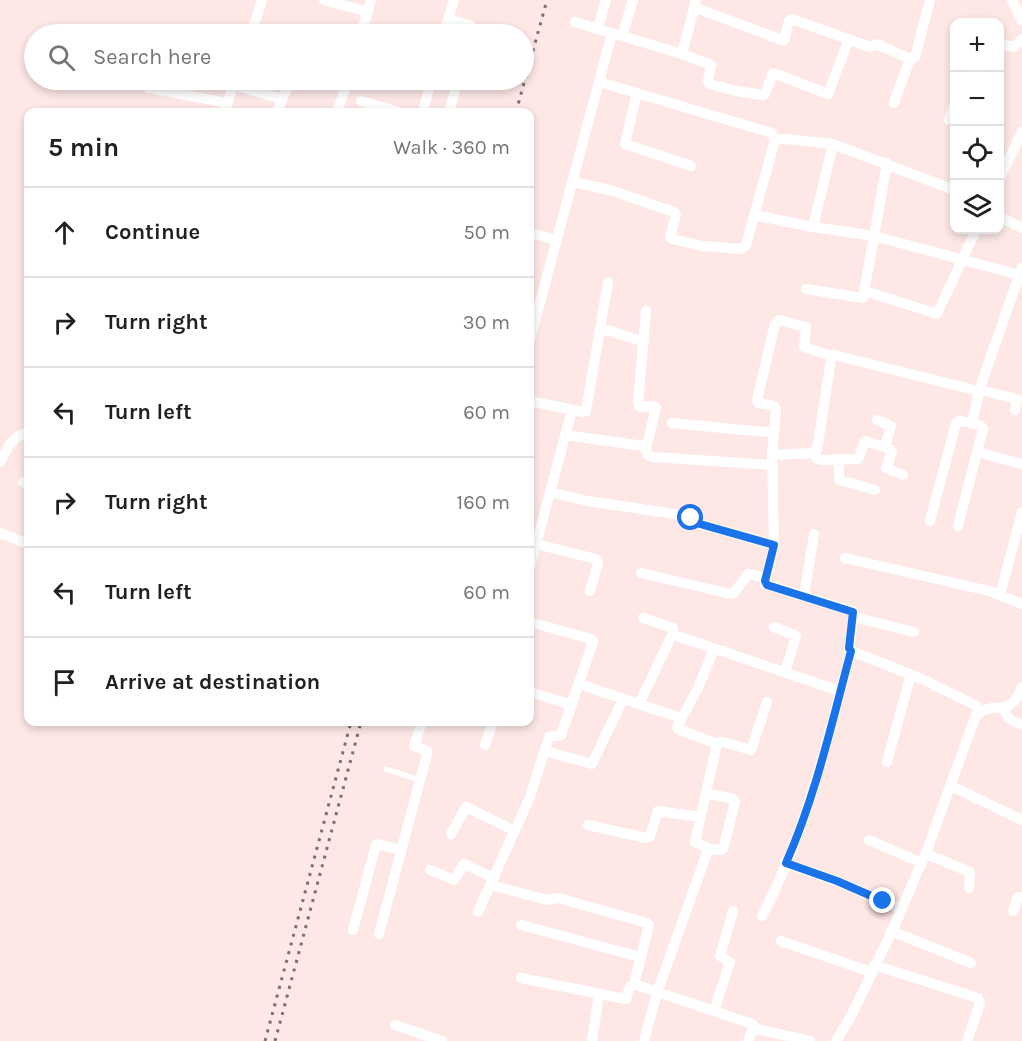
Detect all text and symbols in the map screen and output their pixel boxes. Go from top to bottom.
map controls [950,18,1004,234]
button: + [950,18,1004,72]
search box [24,24,534,90]
icon: search [45,41,78,74]
text: Search here [93,44,211,70]
button: − [950,72,1004,126]
button: locate [950,126,1004,180]
text: 5 min [48,132,119,163]
text: Walk · 360 m [393,136,510,159]
button: layers [950,180,1004,234]
icon: ahead [48,216,81,249]
text: Continue [105,219,200,245]
text: 50 m [463,221,510,244]
icon: right [48,306,81,339]
text: Turn right [105,309,208,335]
text: 30 m [463,311,510,334]
icon: left [48,396,81,429]
text: Turn left [105,399,192,425]
text: 60 m [463,401,510,424]
icon: right [48,486,81,519]
text: Turn right [105,489,208,515]
text: 160 m [457,491,510,514]
route start [677,504,703,530]
icon: left [48,576,81,609]
text: Turn left [105,579,192,605]
text: 60 m [463,581,510,604]
icon: arrive [48,666,81,699]
text: Arrive at destination [105,669,320,695]
route end [869,887,895,913]

